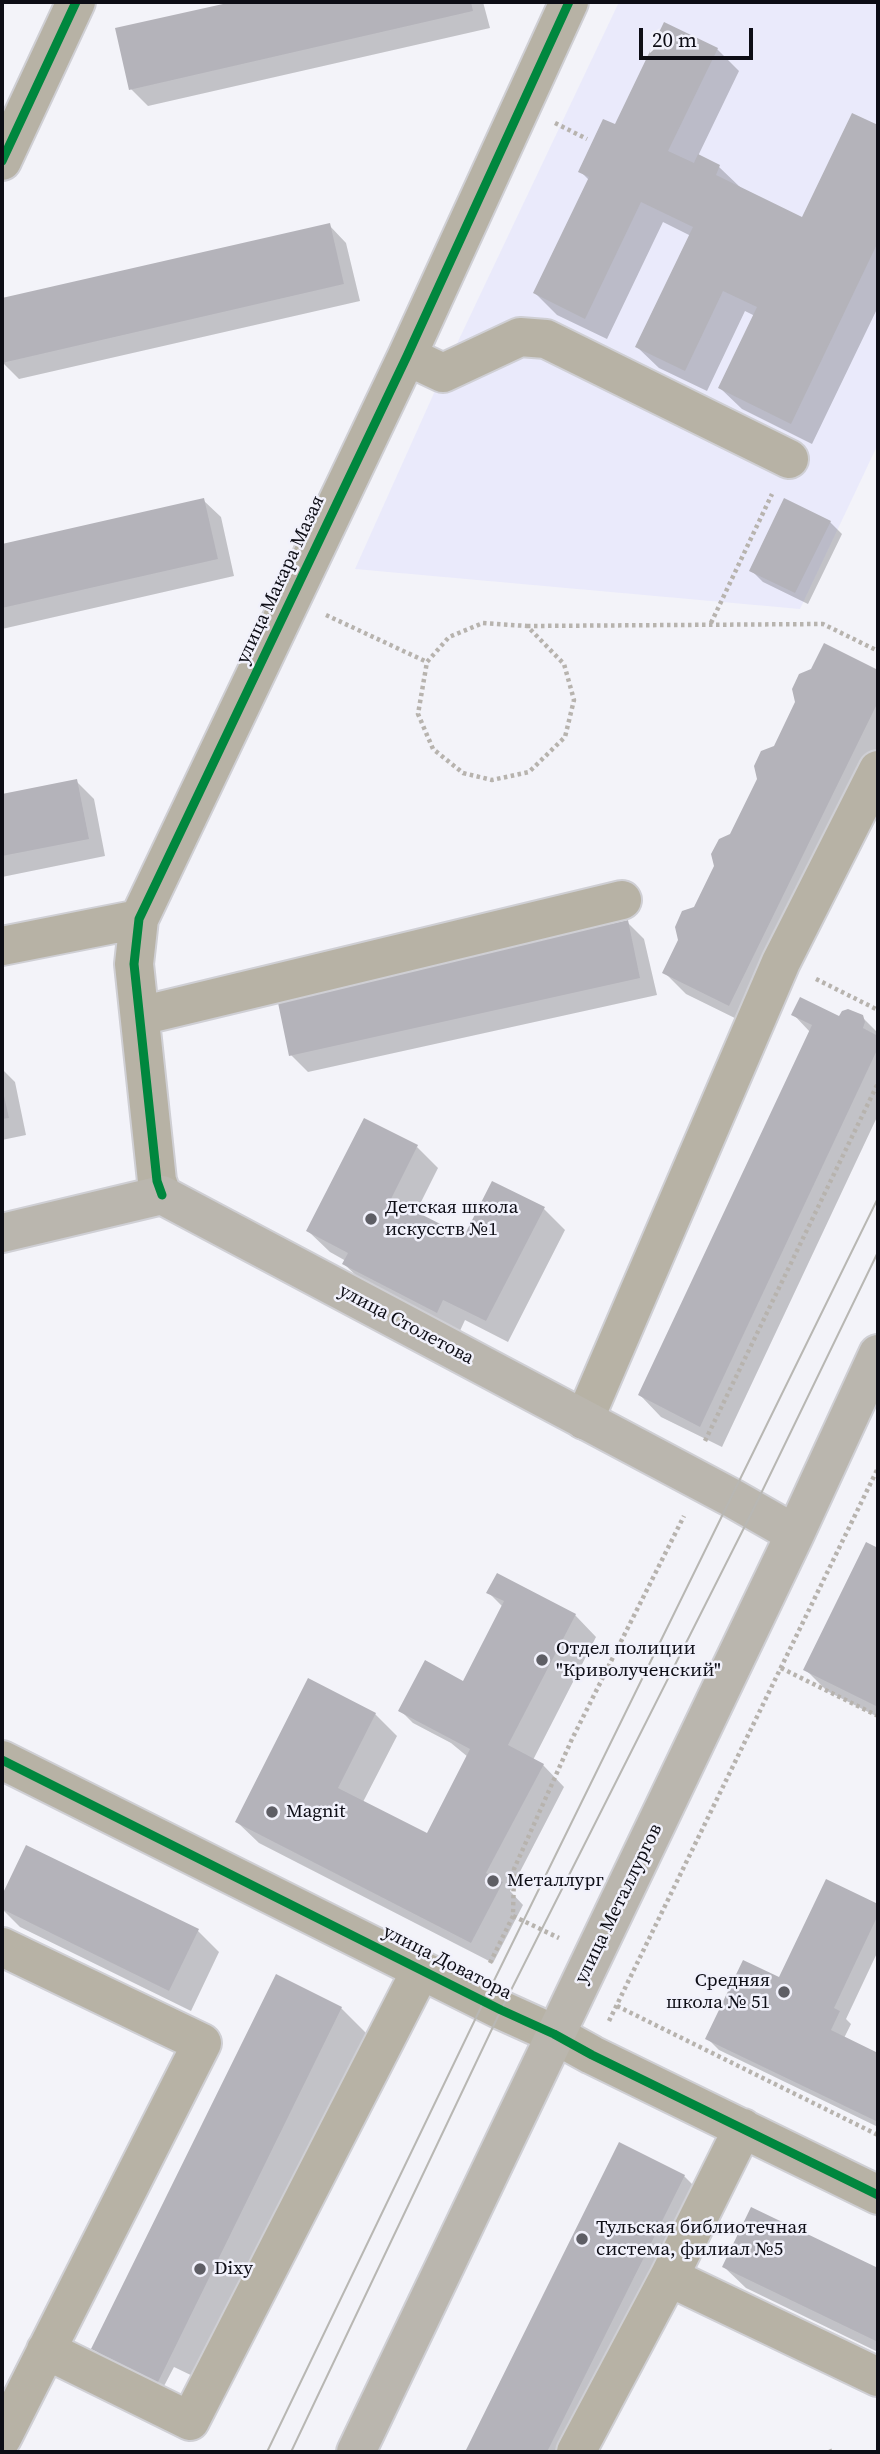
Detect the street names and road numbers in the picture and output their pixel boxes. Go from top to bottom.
street label: улица Макара Мазая [232,492,330,668]
street label: улица Столетова [335,1280,477,1370]
street label: улица Металлургов [570,1820,668,1988]
street label: улица Доватора [379,1921,515,2005]

